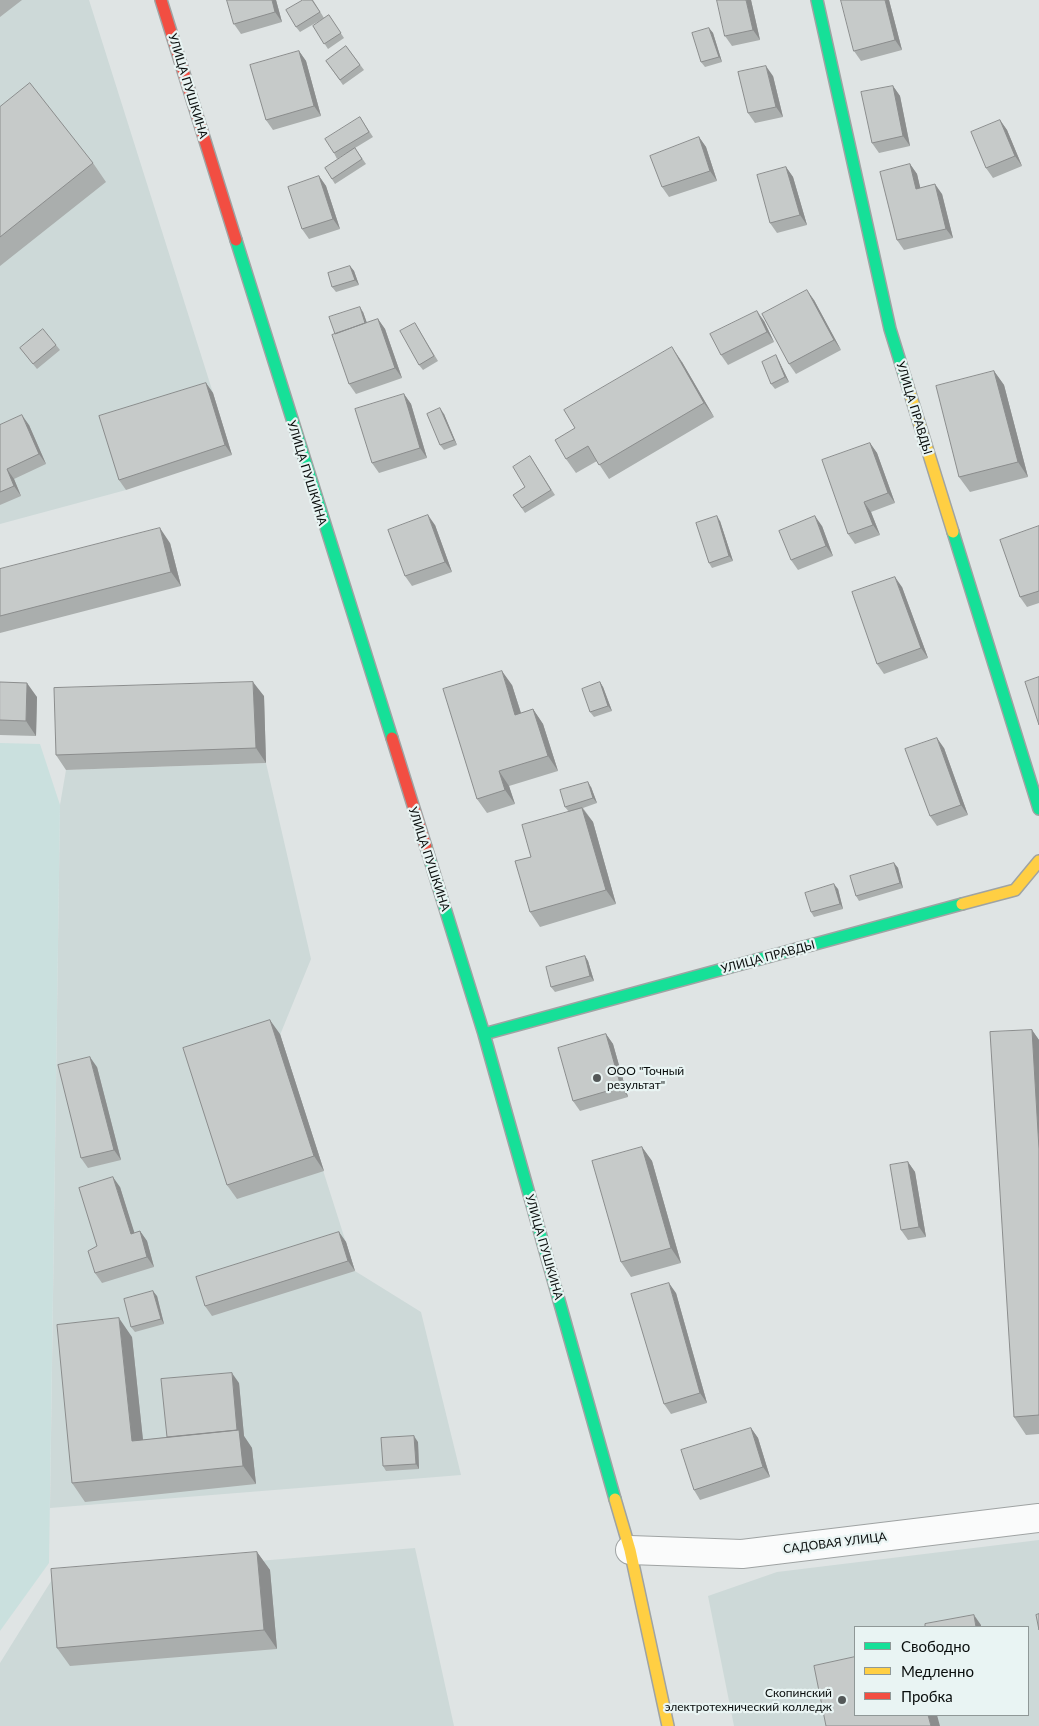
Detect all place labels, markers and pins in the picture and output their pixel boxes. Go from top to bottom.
place label: ООО "Точный результат" [607,1064,684,1092]
marker: ООО "Точный результат" [591,1072,603,1084]
place label: Скопинский электротехнический колледж [665,1686,832,1714]
marker: Скопинский электротехнический колледж [836,1694,848,1706]

